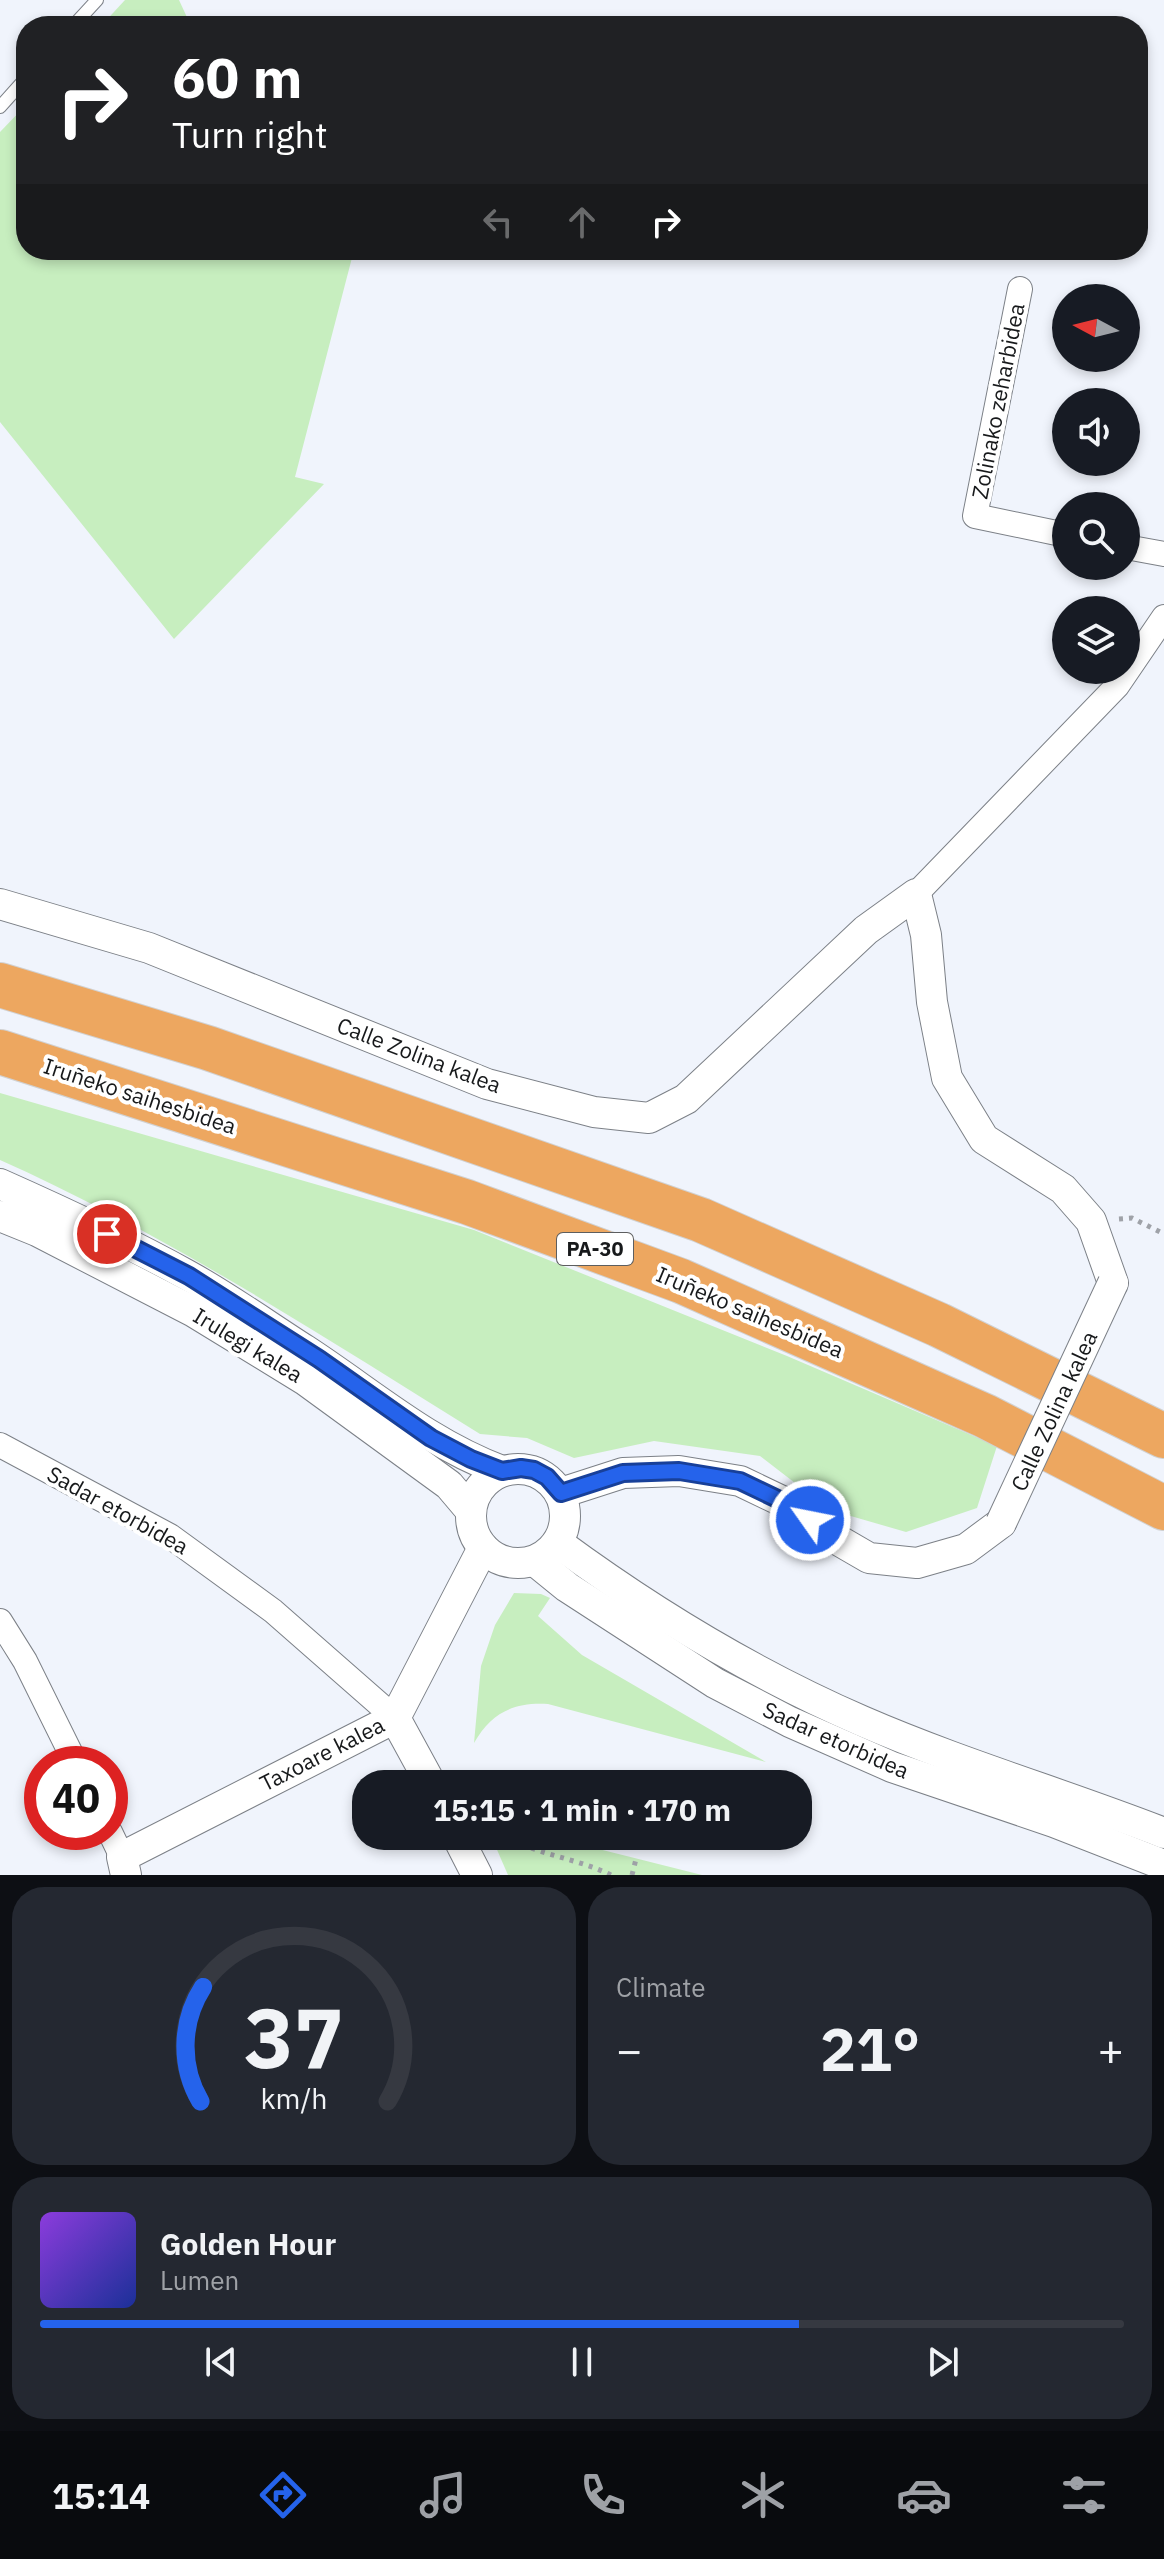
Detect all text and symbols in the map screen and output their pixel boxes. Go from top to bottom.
text: 60 m [172,41,302,113]
icon: right [40,48,144,152]
text: Turn right [172,111,328,158]
icon: left [476,200,520,244]
icon: ahead [560,200,604,244]
icon: right [644,200,688,244]
north arrow [1052,284,1140,372]
map controls [1052,284,1140,684]
street label: Zolinako zeharbidea [964,300,1031,501]
button: sound [1052,388,1140,476]
button: search [1052,492,1140,580]
button: layers [1052,596,1140,684]
street label: Calle Zolina kalea [333,1010,506,1099]
street label: Iruñeko saihesbidea [40,1051,240,1140]
pin [73,1200,141,1268]
icon: arrive [85,1212,129,1256]
road number: PA-30 [557,1233,633,1265]
street label: Iruñeko saihesbidea [652,1259,848,1364]
street label: Irulegi kalea [188,1301,309,1389]
street label: Calle Zolina kalea [1004,1326,1103,1496]
street label: Sadar etorbidea [42,1459,194,1560]
position arrow [768,1478,852,1562]
street label: Sadar etorbidea [758,1694,914,1785]
street label: Taxoare kalea [255,1710,389,1797]
speed limit sign: 40 [24,1746,128,1850]
text: 15:15 · 1 min · 170 m [433,1790,731,1829]
text: Climate [616,1970,706,2004]
text: 37 [244,1983,344,2091]
text: 21° [820,2009,920,2088]
text: − [616,2021,642,2078]
text: + [1098,2021,1124,2078]
text: km/h [260,2080,328,2117]
text: Golden Hour [160,2224,336,2263]
text: Lumen [160,2263,239,2297]
icon: previous [199,2340,243,2384]
icon: pause [560,2340,604,2384]
icon: next [921,2340,965,2384]
icon: directions [255,2467,311,2523]
icon: music [415,2467,471,2523]
icon: phone [575,2467,631,2523]
icon: climate [735,2467,791,2523]
icon: car [896,2467,952,2523]
icon: filters [1056,2467,1112,2523]
text: 15:14 [52,2472,150,2519]

